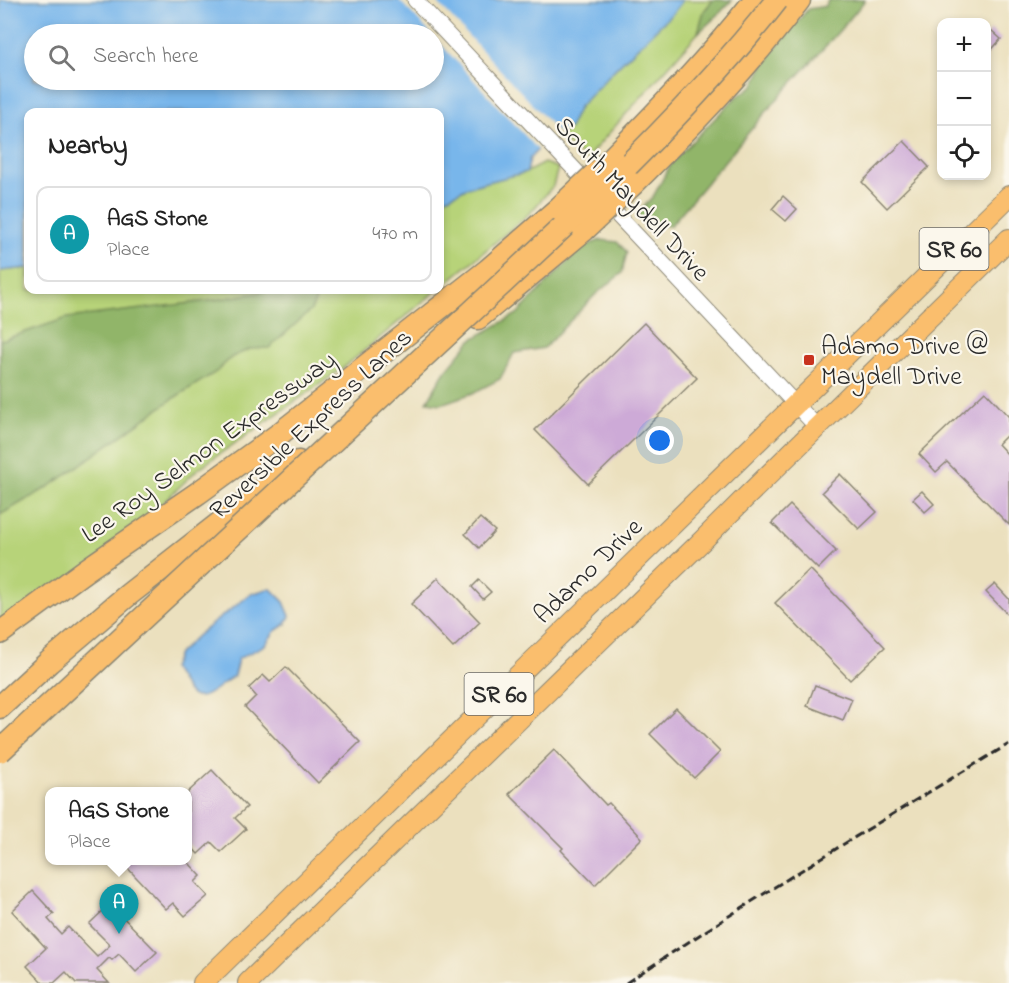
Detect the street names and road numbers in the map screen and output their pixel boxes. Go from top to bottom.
street label: South Maydell Drive [544,109,718,291]
road number: SR 60 [920,228,988,270]
street label: Reversible Express Lanes [202,321,422,530]
street label: Lee Roy Selmon Expressway [74,343,345,554]
street label: Adamo Drive [526,510,653,634]
road number: SR 60 [464,673,534,715]

